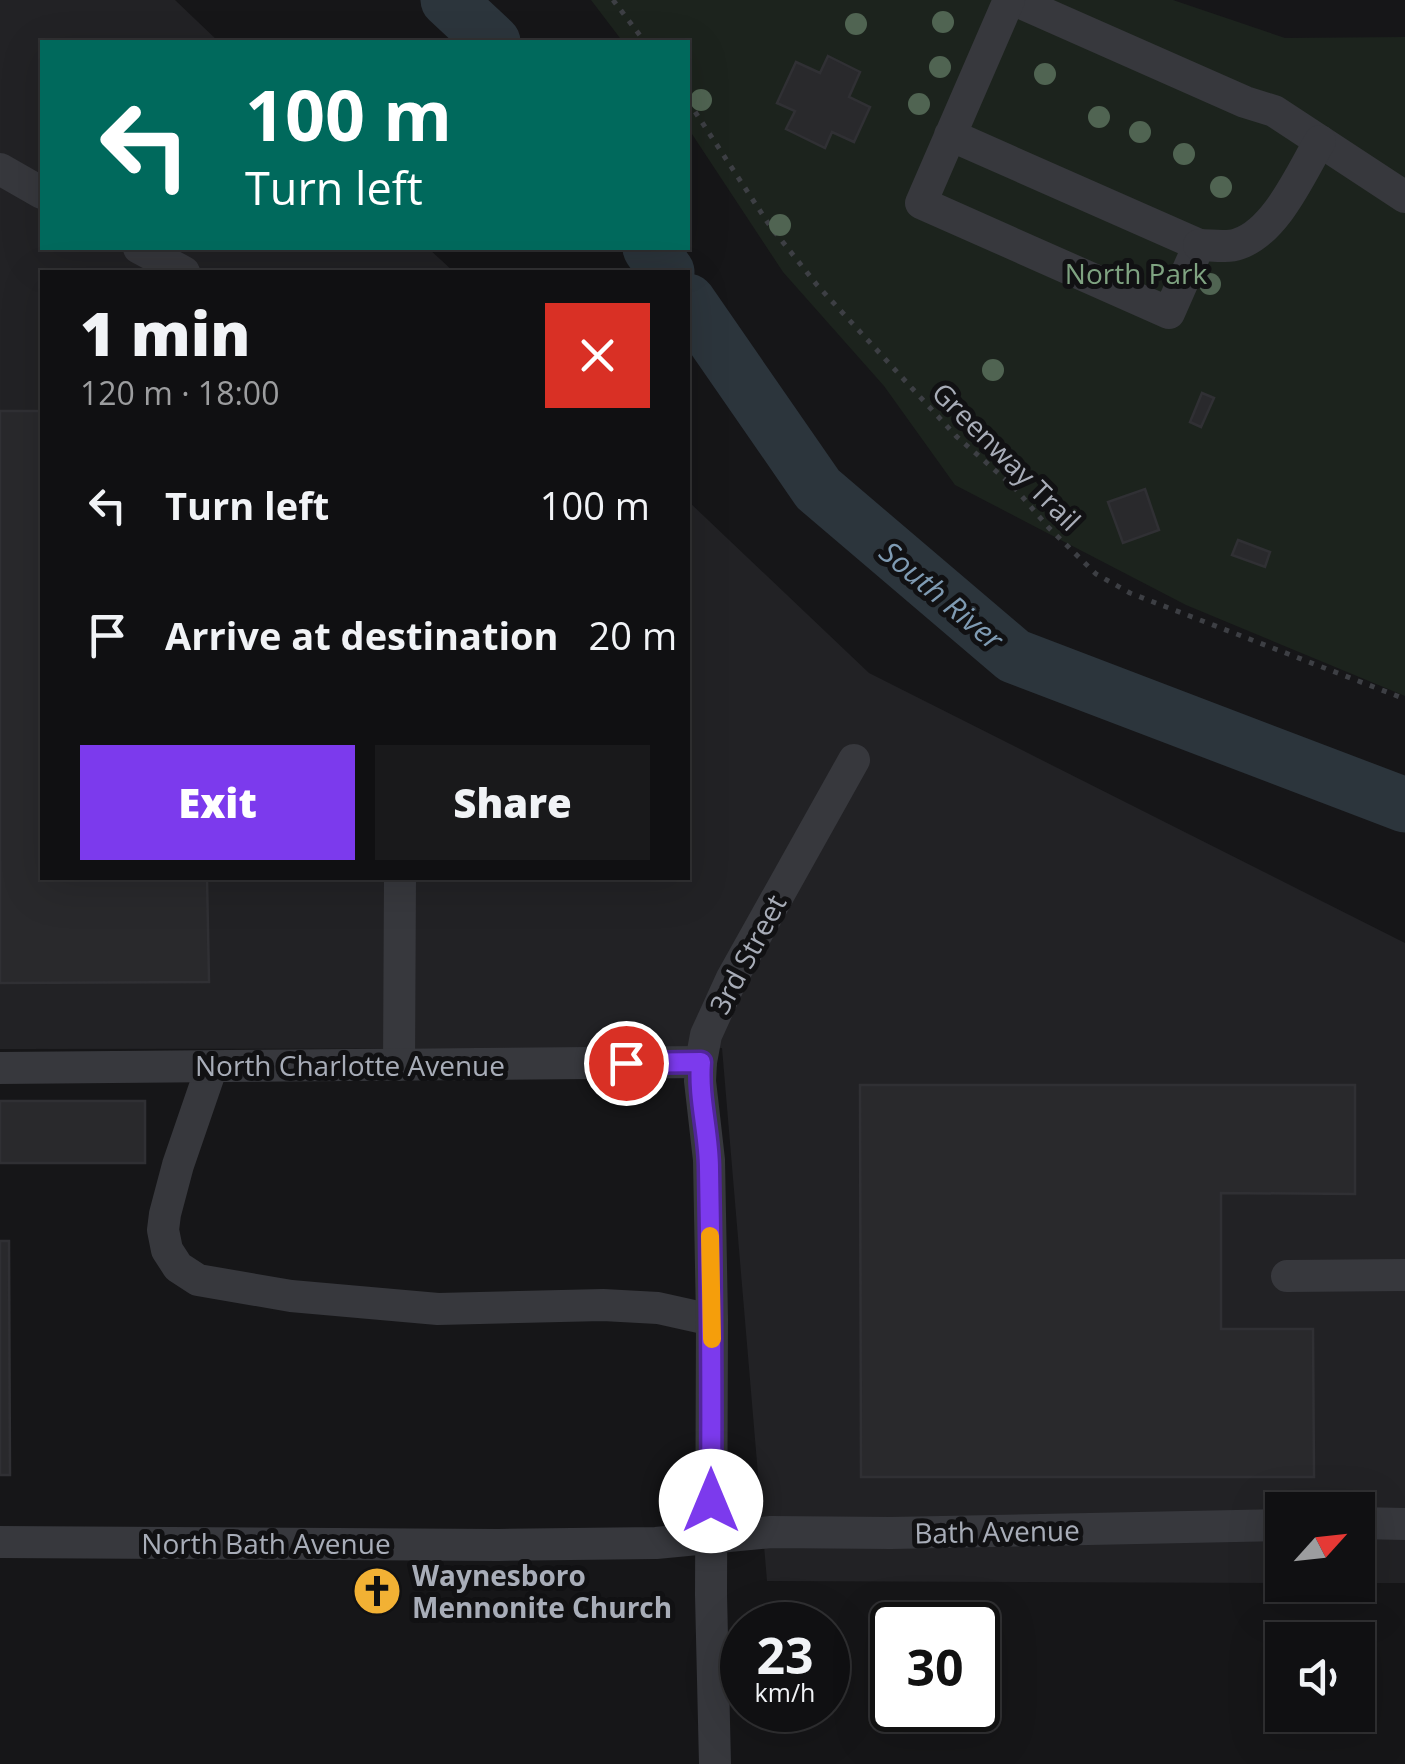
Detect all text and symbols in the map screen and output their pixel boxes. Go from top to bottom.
text: 100 m [245,66,452,162]
icon: left [80,80,210,210]
text: Turn left [245,157,423,218]
park label: North Park [1065,254,1207,292]
text: 1 min [80,292,250,374]
button: close [545,303,650,408]
text: 120 m · 18:00 [80,371,279,414]
street label: Greenway Trail [924,373,1090,539]
icon: left [80,478,135,533]
text: Turn left [165,479,329,531]
text: 100 m [540,479,650,531]
water label: South River [872,531,1013,660]
icon: arrive [80,608,135,663]
text: Arrive at destination [165,609,559,661]
text: 20 m [589,609,677,661]
button: Exit [80,745,355,860]
button: Share [375,745,650,860]
street label: 3rd Street [700,888,794,1020]
pin [584,1021,669,1106]
icon: arrive [599,1036,654,1091]
street label: North Charlotte Avenue [195,1046,505,1084]
position arrow [659,1449,763,1553]
north arrow [1265,1492,1375,1602]
map controls [1265,1492,1375,1732]
street label: Bath Avenue [914,1511,1080,1551]
street label: North Bath Avenue [141,1524,391,1562]
place label: Waynesboro Mennonite Church [412,1556,672,1626]
church icon: Waynesboro Mennonite Church [351,1565,403,1617]
speed limit sign: 30 [870,1602,1000,1732]
text: 23 [756,1621,814,1689]
button: sound [1265,1622,1375,1732]
text: km/h [755,1675,815,1709]

